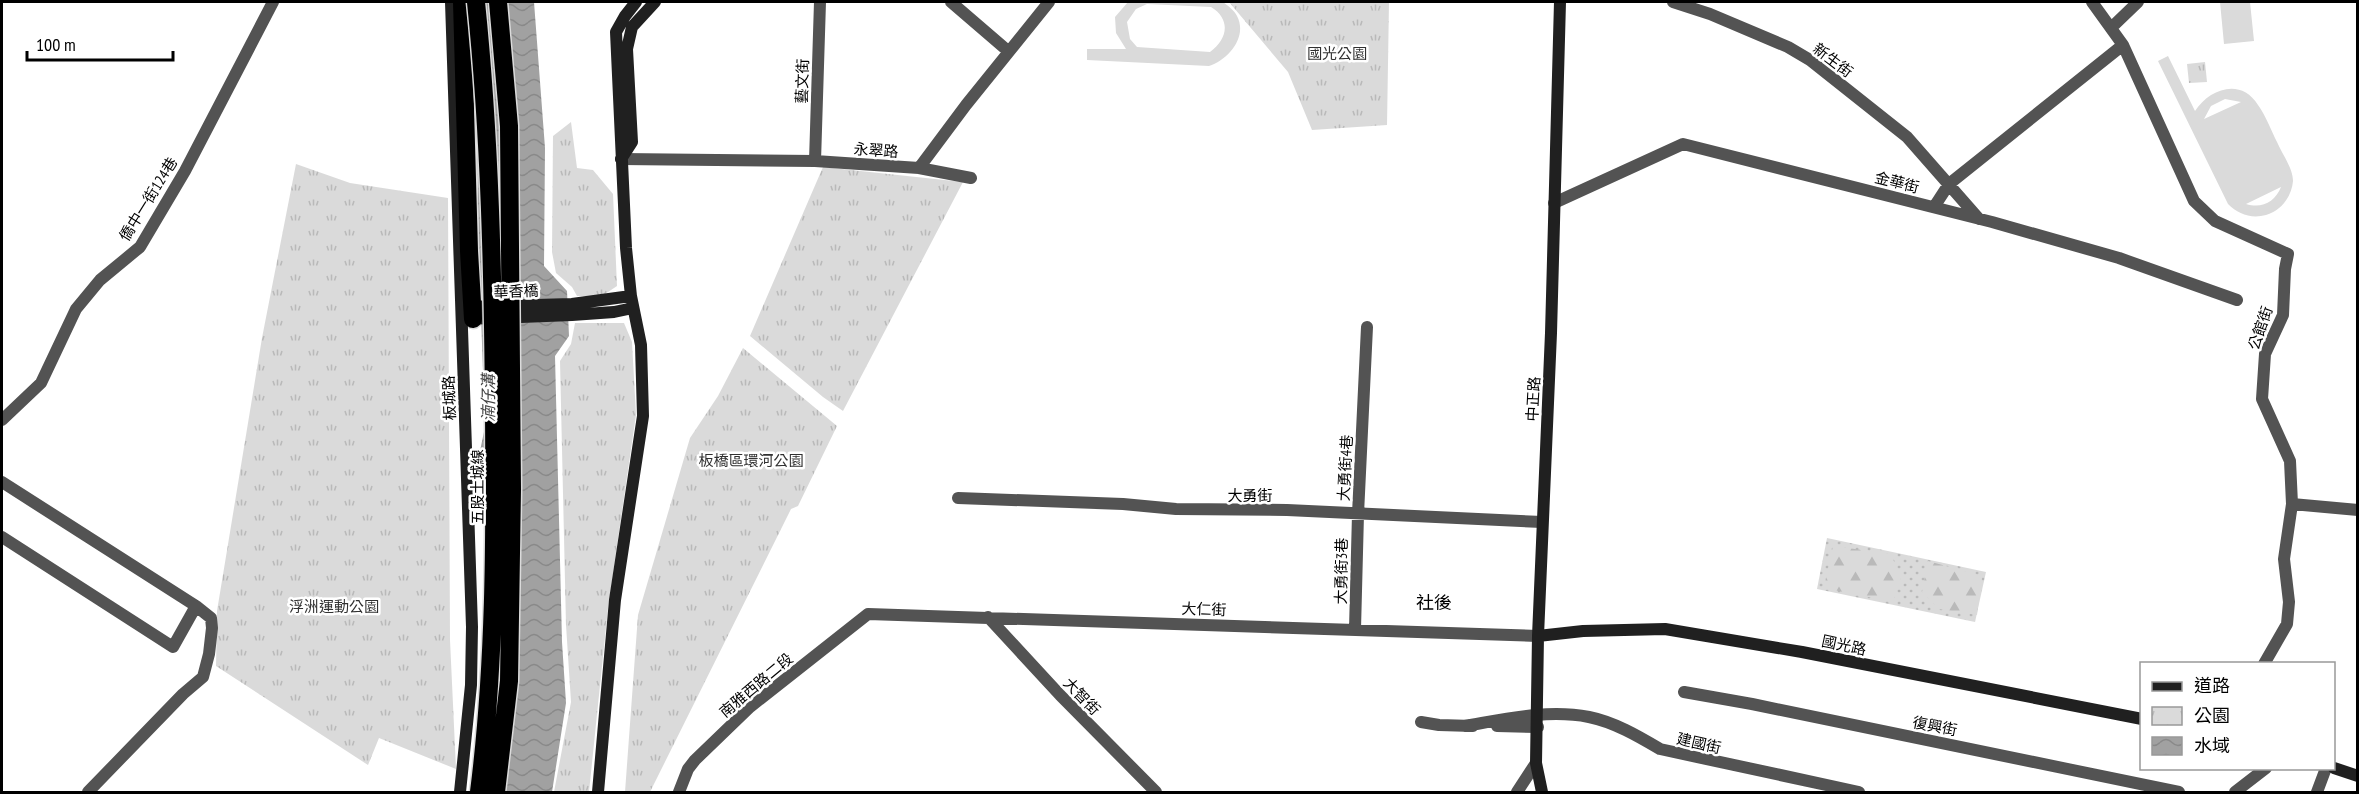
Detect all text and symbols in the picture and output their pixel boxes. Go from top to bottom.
scale bar [27,24,172,62]
text: 100 m [36,33,76,56]
street label: 新生街 [1809,39,1857,81]
park label: 國光公園 [1307,44,1367,63]
street label: 藝文街 [792,58,812,104]
street label: 永翠路 [853,139,899,161]
street label: 僑中一街124巷 [115,154,181,244]
street label: 金華街 [1873,167,1921,197]
street label: 華香橋 [493,281,539,301]
street label: 公館街 [2244,304,2276,352]
water label: 湳仔溝 [478,372,498,422]
street label: 板城路 [439,375,459,421]
street label: 中正路 [1522,376,1544,422]
street label: 大勇街4巷 [1334,434,1356,502]
street label: 五股土城線 [468,449,487,525]
park label: 板橋區環河公園 [698,451,804,470]
street label: 大勇街 [1227,486,1273,505]
street label: 大勇街3巷 [1331,537,1351,605]
district label: 社後 [1416,591,1452,614]
park label: 浮洲運動公園 [289,597,379,616]
street label: 大仁街 [1181,599,1227,619]
street label: 國光路 [1820,631,1868,659]
street label: 南雅西路二段 [715,649,797,721]
legend [2140,662,2335,770]
street label: 大智街 [1060,673,1104,719]
text: 道路 [2194,674,2230,697]
text: 公園 [2194,704,2230,727]
street label: 復興街 [1911,712,1959,740]
street label: 建國街 [1675,729,1723,757]
text: 水域 [2194,734,2230,757]

